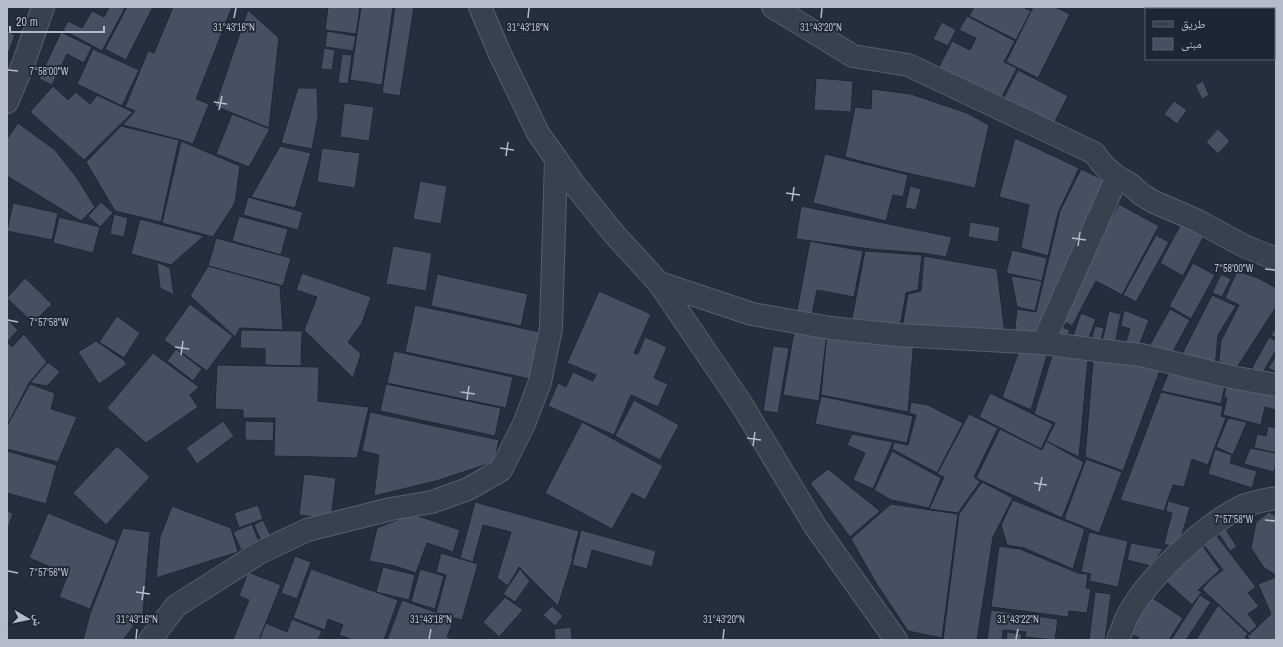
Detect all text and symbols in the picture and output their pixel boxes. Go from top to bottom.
scale bar [10,8,104,34]
legend [1145,8,1275,60]
text: 20 m [16,14,38,30]
text: طريق [1181,16,1206,32]
text: 31°43'16"N [213,21,255,34]
text: 31°43'18"N [507,21,549,34]
text: 31°43'20"N [800,21,842,34]
text: مبنى [1181,36,1202,52]
text: 7°58'00"W [29,65,69,78]
text: 7°58'00"W [1214,262,1254,275]
text: 7°57'58"W [29,316,69,329]
text: 7°57'58"W [1214,513,1254,526]
text: 7°57'56"W [29,566,69,579]
north arrow [8,599,48,639]
text: 31°43'16"N [116,613,158,626]
text: 31°43'18"N [410,613,452,626]
text: 31°43'20"N [703,613,745,626]
text: 31°43'22"N [997,613,1039,626]
text: ش [29,614,46,628]

